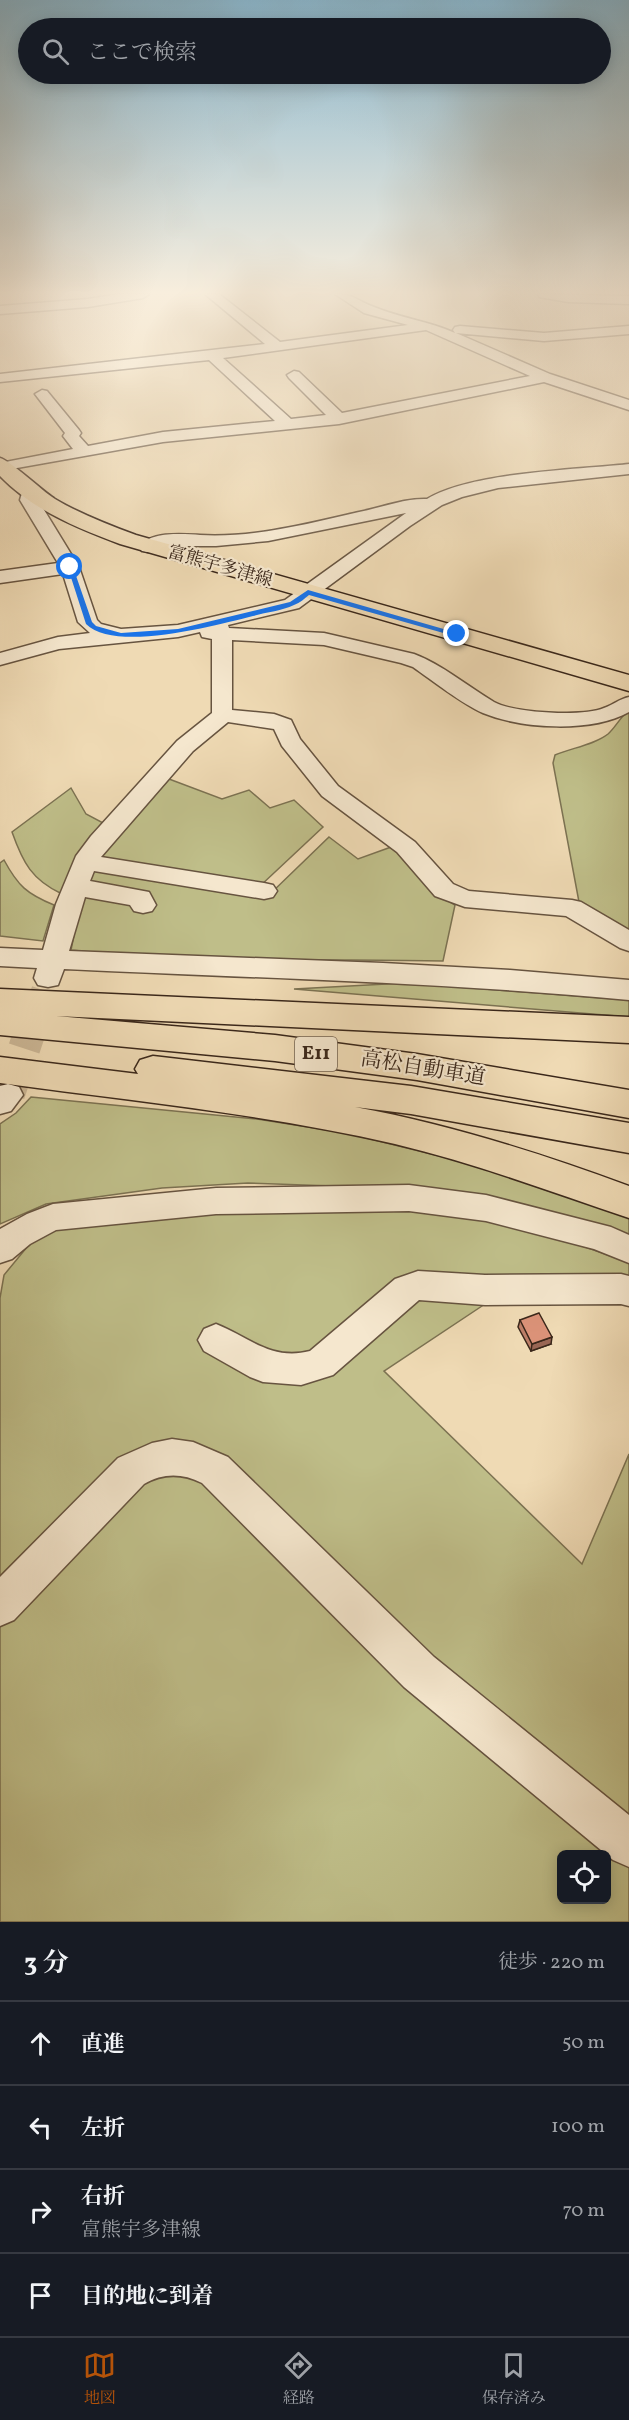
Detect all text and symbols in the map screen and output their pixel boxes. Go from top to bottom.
search box [18,18,611,84]
icon: search [39,35,72,68]
text: ここで検索 [87,38,197,69]
street label: 富熊宇多津線 [165,540,275,594]
route start [56,553,82,579]
route end [443,620,469,646]
road number: E11 [295,1037,337,1071]
street label: 高松自動車道 [359,1045,487,1093]
map controls [557,1850,611,1904]
button: locate [557,1850,611,1904]
text: 3 分 [24,1946,68,1982]
text: 徒歩 · 220 m [498,1949,605,1977]
icon: ahead [24,2027,57,2060]
text: 50 m [562,2029,605,2057]
text: 直進 [81,2030,125,2061]
icon: left [24,2111,57,2144]
text: 100 m [551,2113,605,2141]
text: 左折 [81,2114,125,2145]
text: 右折 [81,2182,125,2213]
icon: right [24,2195,57,2228]
text: 70 m [562,2197,605,2225]
text: 富熊宇多津線 [81,2217,201,2245]
icon: arrive [24,2279,57,2312]
text: 目的地に到着 [81,2282,213,2313]
tab: 地図 [83,2349,116,2410]
tab: 経路 [282,2349,315,2410]
tab: 保存済み [482,2349,546,2410]

